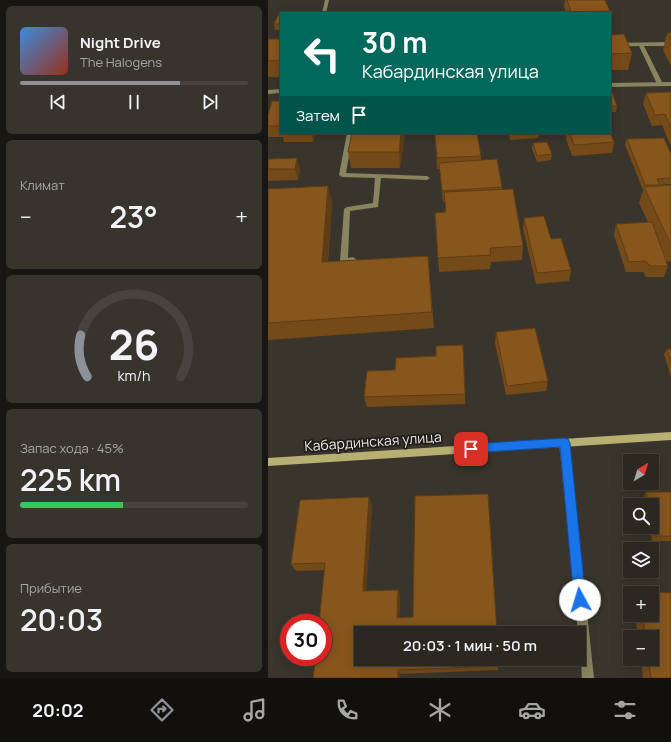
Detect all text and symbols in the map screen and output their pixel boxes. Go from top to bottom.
text: 30 m [362,23,427,61]
icon: left [296,28,348,80]
text: Night Drive [80,32,161,53]
text: The Halogens [80,53,162,71]
text: Кабардинская улица [362,59,539,83]
icon: previous [47,91,69,113]
icon: pause [123,91,145,113]
icon: next [199,91,221,113]
icon: arrive [348,104,370,126]
text: Затем [296,105,340,126]
text: Климат [20,176,65,194]
text: 23° [109,196,158,237]
text: − [20,202,32,232]
text: + [235,202,248,232]
text: 26 [109,316,159,372]
text: km/h [117,366,151,385]
street label: Кабардинская улица [304,427,442,455]
pin [454,432,488,466]
icon: arrive [460,438,482,460]
text: Запас хода · 45% [20,439,124,457]
north arrow [623,454,659,490]
map controls [623,454,659,666]
text: 225 km [20,459,121,500]
button: search [623,498,659,534]
button: layers [623,542,659,578]
text: Прибытие [20,579,82,597]
position arrow [559,579,601,621]
button: + [623,586,659,622]
text: 20:03 [20,599,103,640]
speed limit sign: 30 [280,614,332,666]
button: − [623,630,659,666]
text: 20:03 · 1 мин · 50 m [403,635,537,656]
icon: directions [148,696,176,724]
icon: music [241,696,269,724]
icon: phone [333,696,361,724]
icon: climate [426,696,454,724]
icon: car [518,696,546,724]
icon: filters [611,696,639,724]
text: 20:02 [32,698,84,722]

